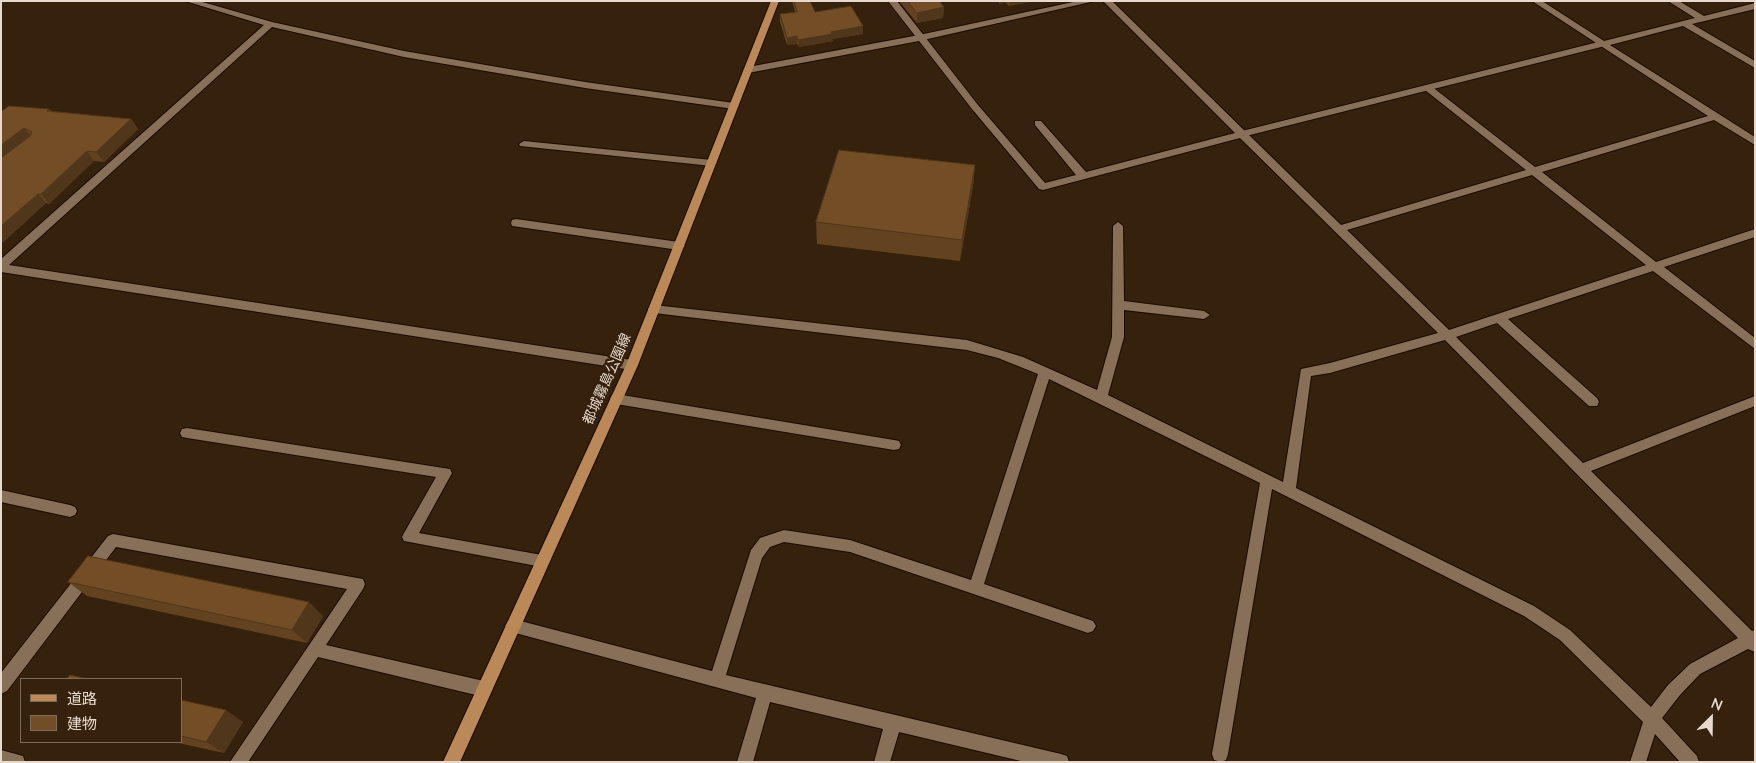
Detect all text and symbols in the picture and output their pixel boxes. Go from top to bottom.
street label: 都城霧島公園線 [579,331,635,427]
legend [20,678,182,743]
text: 道路 [67,689,97,707]
north arrow [1686,693,1736,743]
text: N [1709,694,1725,714]
text: 建物 [67,714,97,732]

